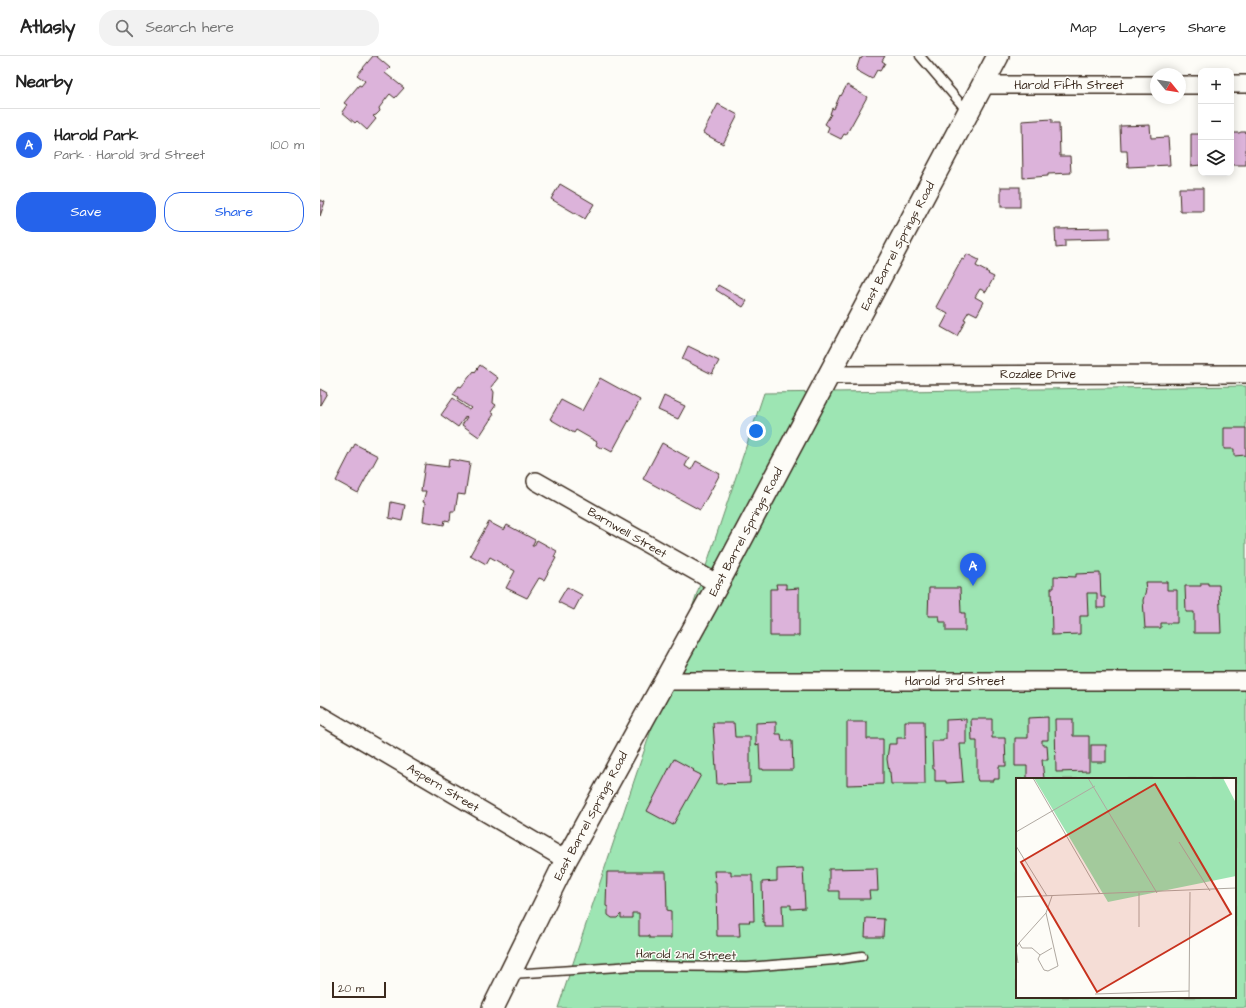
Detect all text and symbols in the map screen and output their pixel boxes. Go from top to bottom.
search box [99,10,379,46]
text: Atlasly [20,14,75,41]
icon: search [113,17,135,39]
text: Search here [145,17,234,38]
text: Map [1070,18,1097,38]
text: Layers [1119,18,1166,38]
text: Share [1188,18,1226,38]
north arrow [1150,68,1186,104]
map controls [1198,68,1234,176]
button: + [1198,68,1234,104]
text: Nearby [16,70,73,94]
street label: Harold Fifth Street [1014,77,1124,94]
button: − [1198,104,1234,140]
text: Harold Park [54,125,138,146]
text: A [25,136,33,154]
text: 100 m [271,136,304,154]
button: layers [1198,140,1234,176]
text: Park · Harold 3rd Street [54,146,205,164]
street label: East Barrel Springs Road [857,179,940,314]
button: Save [16,192,156,232]
button: Share [164,192,304,232]
street label: Rozalee Drive [1000,366,1076,383]
your location [746,421,766,441]
street label: East Barrel Springs Road [705,465,788,600]
street label: Barnwell Street [584,503,670,563]
pin: A [960,553,986,586]
street label: Harold 3rd Street [905,673,1005,690]
street label: East Barrel Springs Road [550,749,633,884]
street label: Aspern Street [404,760,482,816]
inset map [1016,778,1236,998]
street label: Harold 2nd Street [636,946,737,964]
scale bar [332,980,386,999]
text: 20 m [338,981,364,996]

